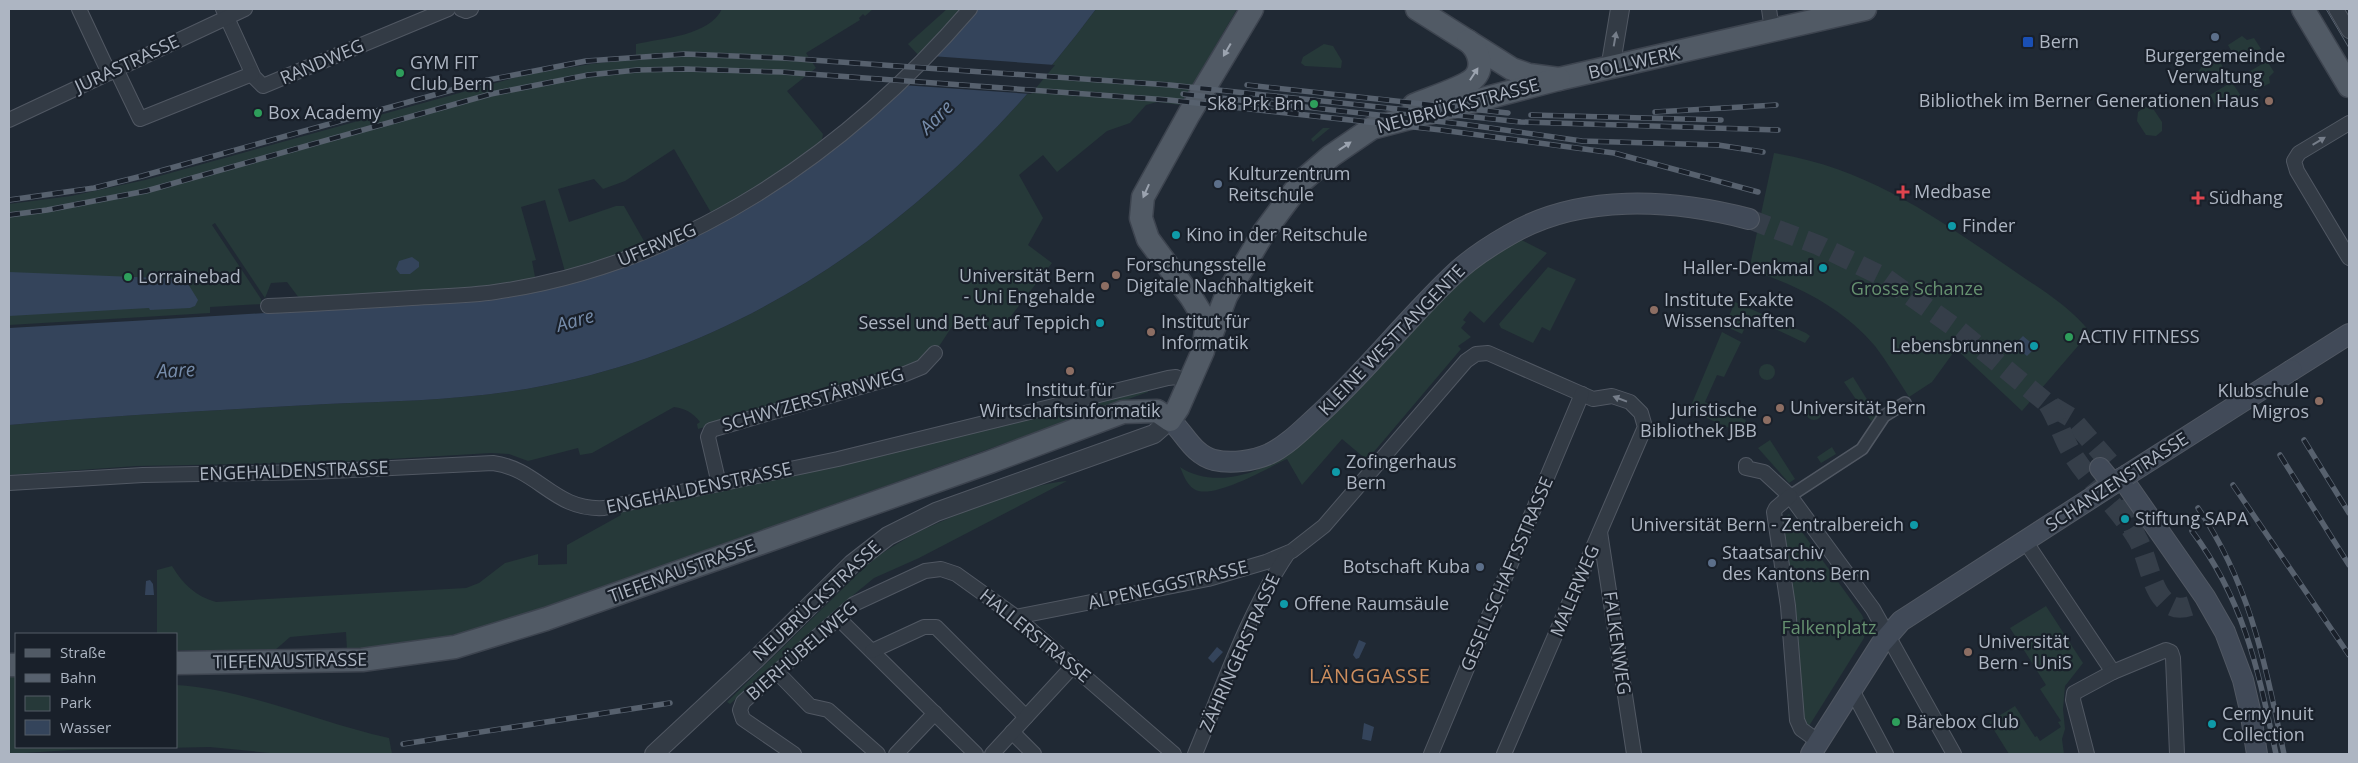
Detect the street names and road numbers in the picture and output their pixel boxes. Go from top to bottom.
street label: JURASTRASSE [69,28,183,99]
street label: RANDWEG [276,33,367,89]
street label: BOLLWERK [1586,40,1683,84]
street label: NEUBRÜCKSTRASSE [1374,72,1541,138]
street label: UFERWEG [614,217,700,271]
street label: KLEINE WESTTANGENTE [1313,258,1470,420]
street label: SCHWYZERSTÄRNWEG [719,362,906,437]
street label: SCHANZENSTRASSE [2041,426,2192,536]
street label: ENGEHALDENSTRASSE [199,455,389,485]
street label: ENGEHALDENSTRASSE [604,456,794,518]
street label: GESELLSCHAFTSSTRASSE [1454,473,1558,674]
street label: TIEFENAUSTRASSE [605,532,758,608]
street label: NEUBRÜCKSTRASSE [747,535,886,666]
street label: MALERWEG [1544,541,1604,640]
street label: ALPENEGGSTRASSE [1085,554,1250,614]
street label: ZÄHRINGERSTRASSE [1193,570,1285,736]
street label: HALLERSTRASSE [975,583,1096,688]
street label: FALKENWEG [1599,590,1637,696]
street label: BIERHÜBELIWEG [741,595,862,705]
street label: TIEFENAUSTRASSE [213,647,367,673]

